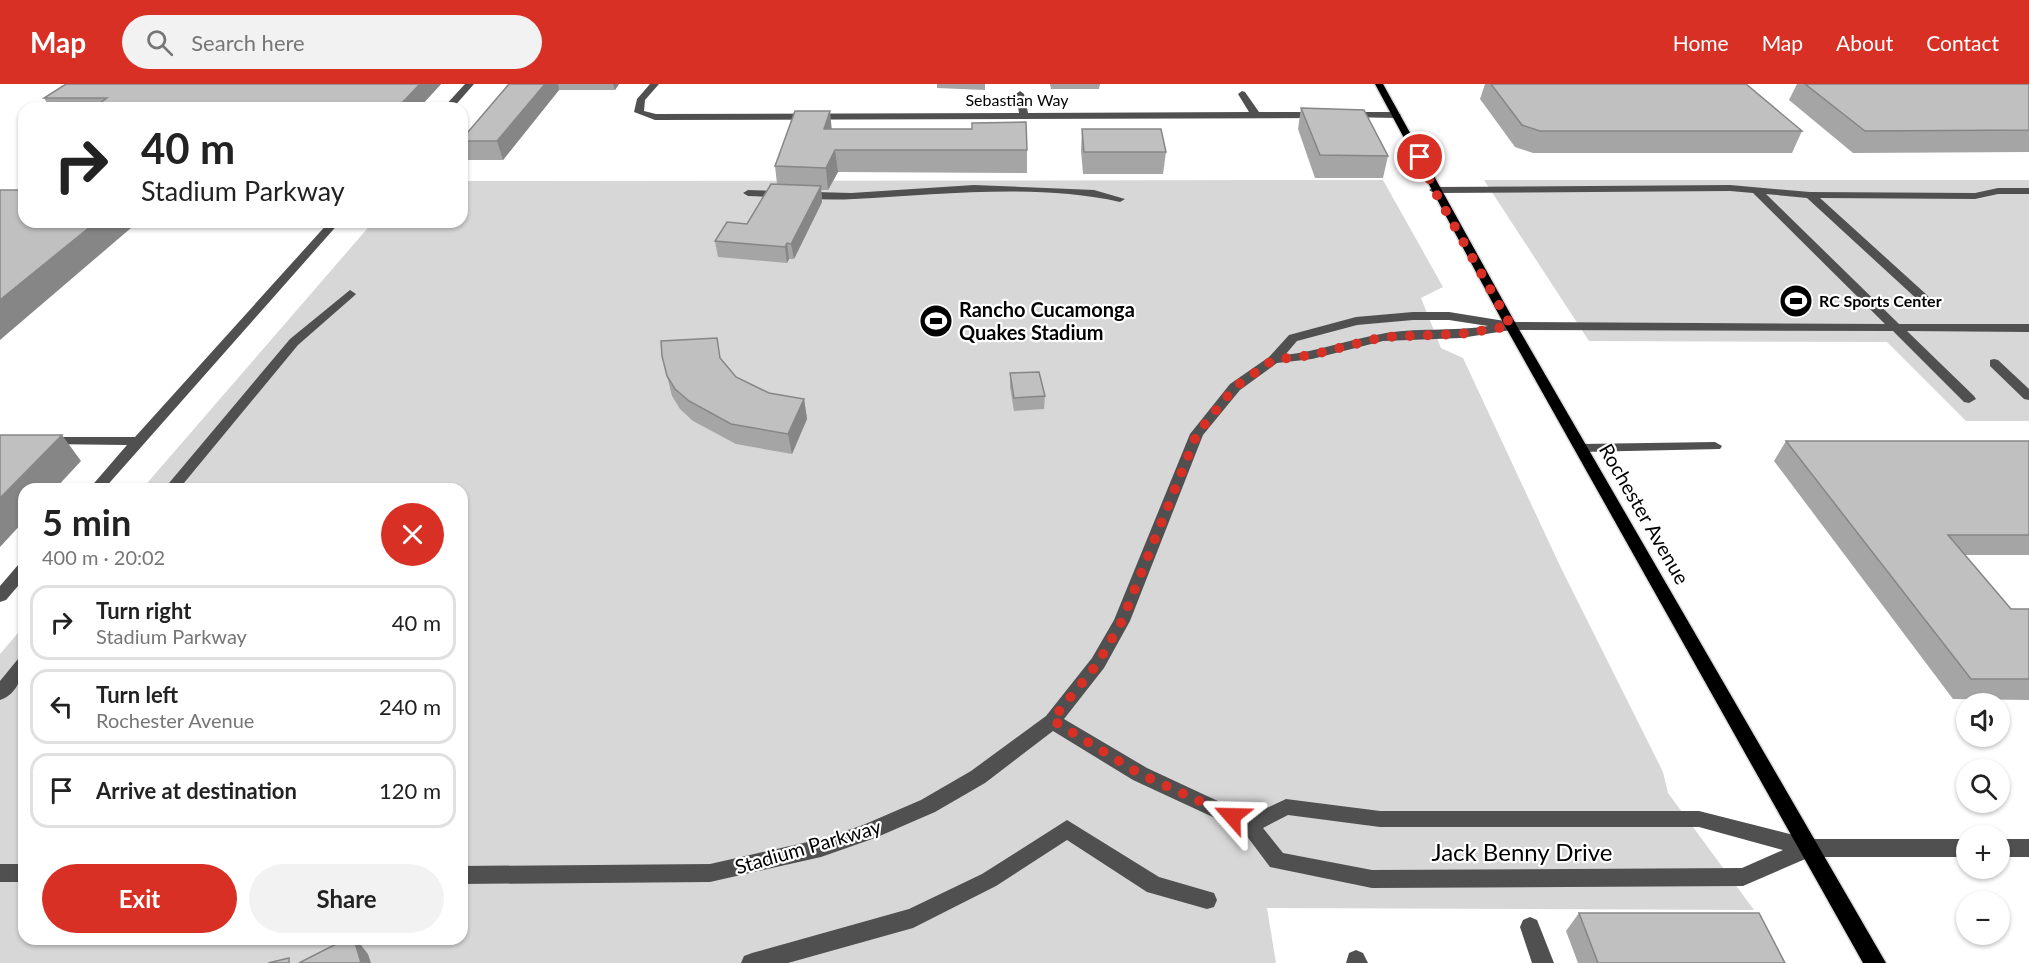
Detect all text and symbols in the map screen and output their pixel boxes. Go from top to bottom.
search box [122,15,542,69]
text: Map [30,25,86,59]
icon: search [143,26,176,59]
text: Search here [191,29,305,56]
text: Home [1673,30,1729,55]
text: Map [1762,30,1803,55]
text: About [1836,30,1893,55]
text: Contact [1926,30,1999,55]
street label: Sebastian Way [965,90,1069,109]
text: 40 m [141,123,235,173]
icon: right [42,126,120,204]
pin [1394,131,1445,182]
icon: arrive [1403,140,1436,173]
text: Stadium Parkway [141,174,345,207]
sports icon: RC Sports Center [1778,283,1814,319]
place label: RC Sports Center [1819,291,1942,310]
place label: Rancho Cucamonga Quakes Stadium [959,297,1135,344]
sports icon: Rancho Cucamonga Quakes Stadium [918,303,954,339]
street label: Rochester Avenue [1595,439,1695,588]
text: 5 min [42,500,131,544]
button: close [381,503,444,566]
text: 400 m · 20:02 [42,545,165,569]
text: Turn right [96,597,191,624]
icon: right [45,606,78,639]
text: 40 m [392,609,441,636]
text: Stadium Parkway [96,624,247,648]
text: Turn left [96,681,178,708]
icon: left [45,690,78,723]
text: 240 m [379,693,441,720]
map controls [1956,693,2010,945]
button: sound [1956,693,2010,747]
text: Rochester Avenue [96,708,254,732]
button: search [1956,759,2010,813]
icon: arrive [45,774,78,807]
text: Arrive at destination [96,777,297,804]
text: 120 m [379,777,441,804]
position arrow [1200,784,1264,848]
street label: Stadium Parkway [732,814,884,878]
button: + [1956,825,2010,879]
street label: Jack Benny Drive [1431,837,1613,866]
button: Exit [42,864,237,933]
button: Share [249,864,444,933]
button: − [1956,891,2010,945]

